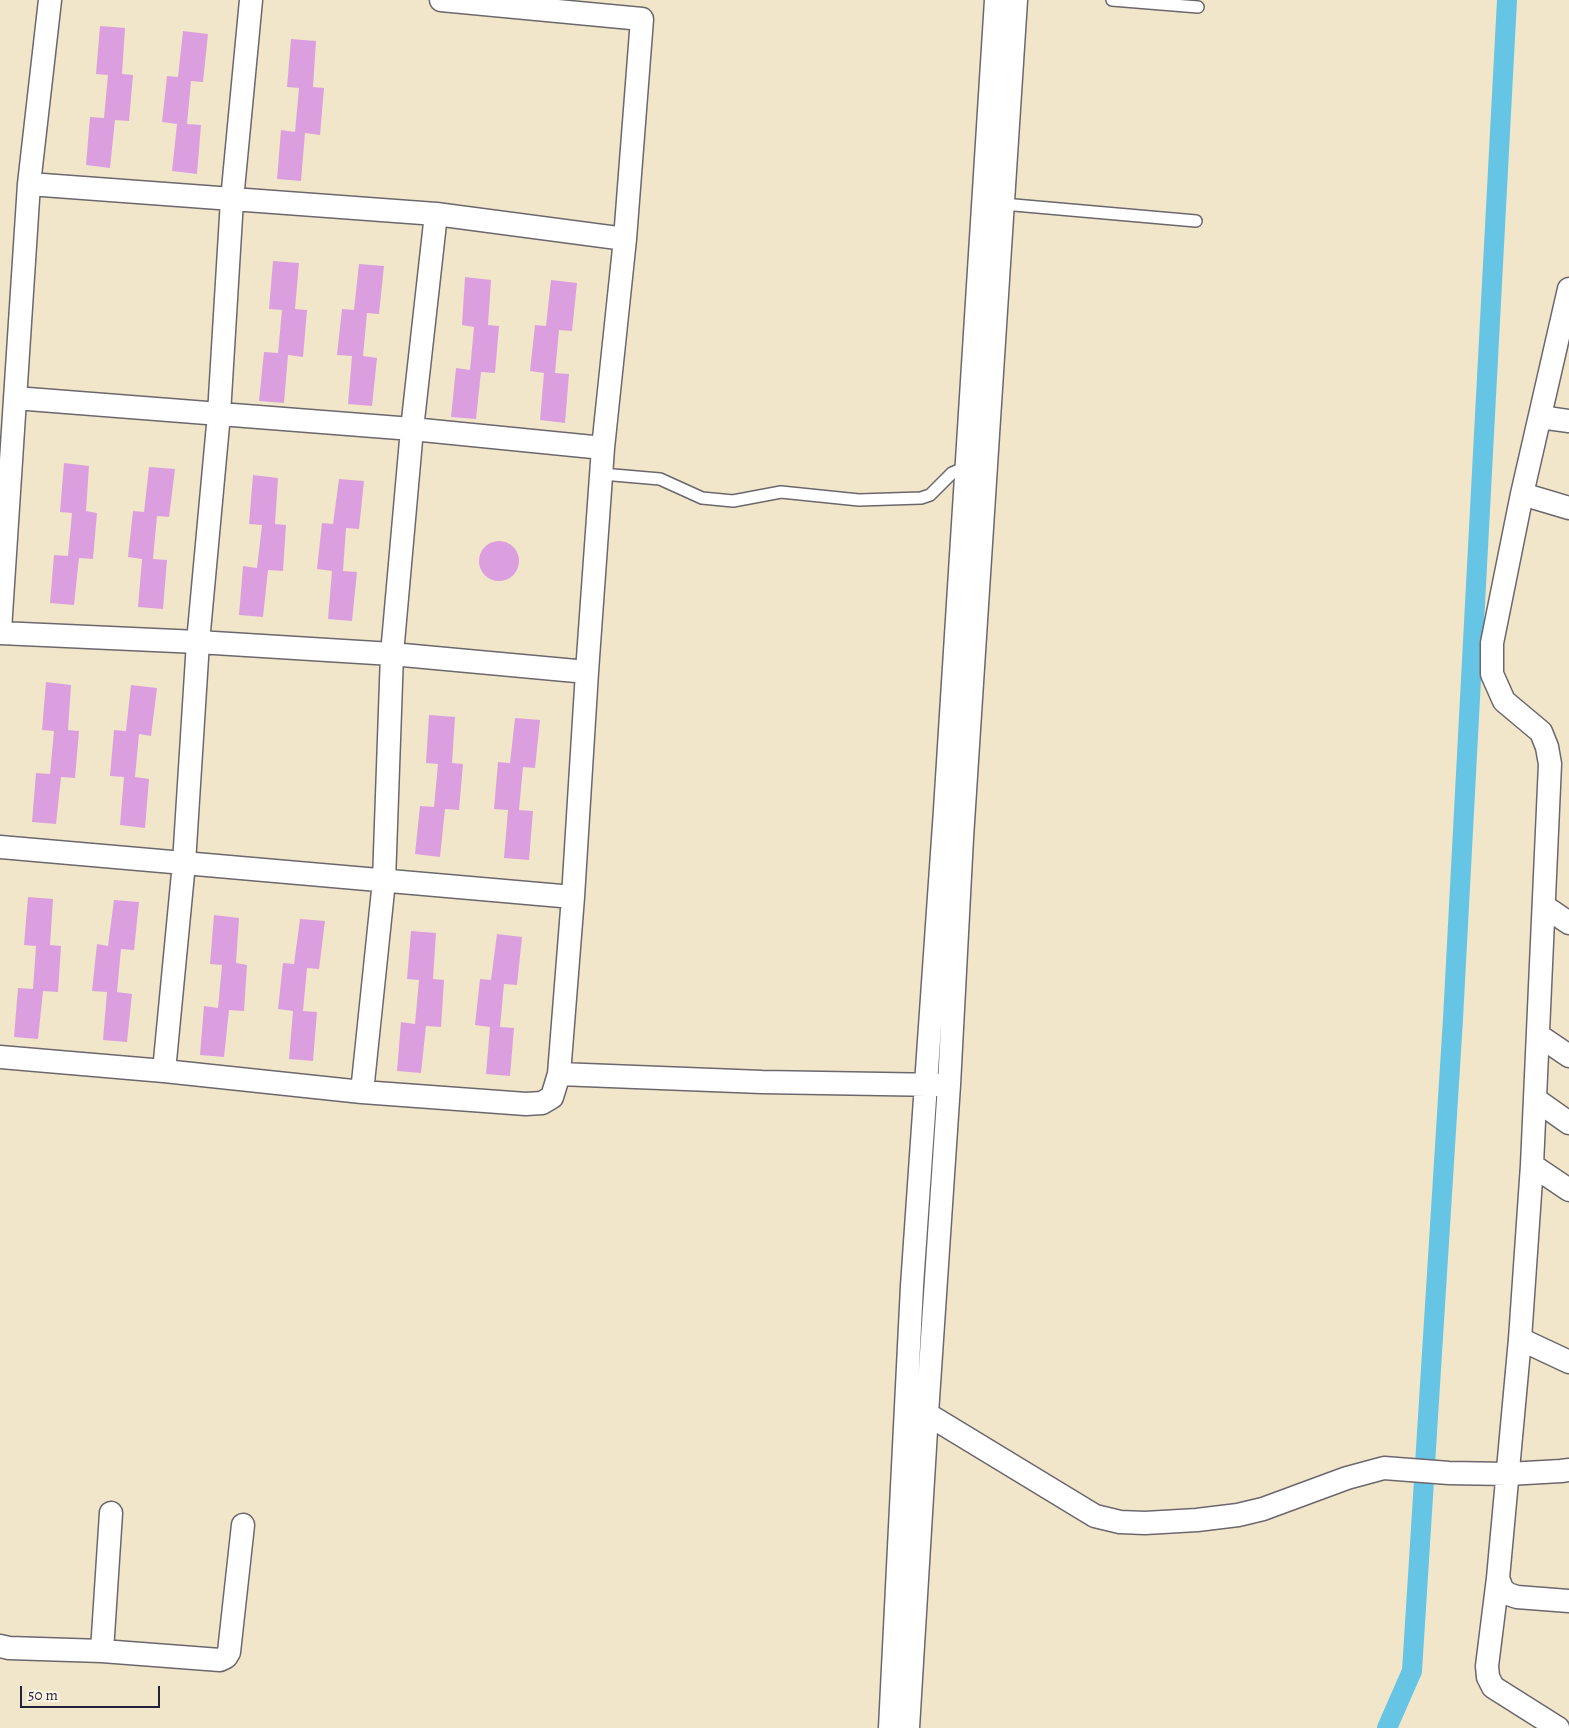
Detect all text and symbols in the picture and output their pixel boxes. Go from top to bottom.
scale bar [22,1676,162,1708]
text: 50 m [28,1685,58,1705]

